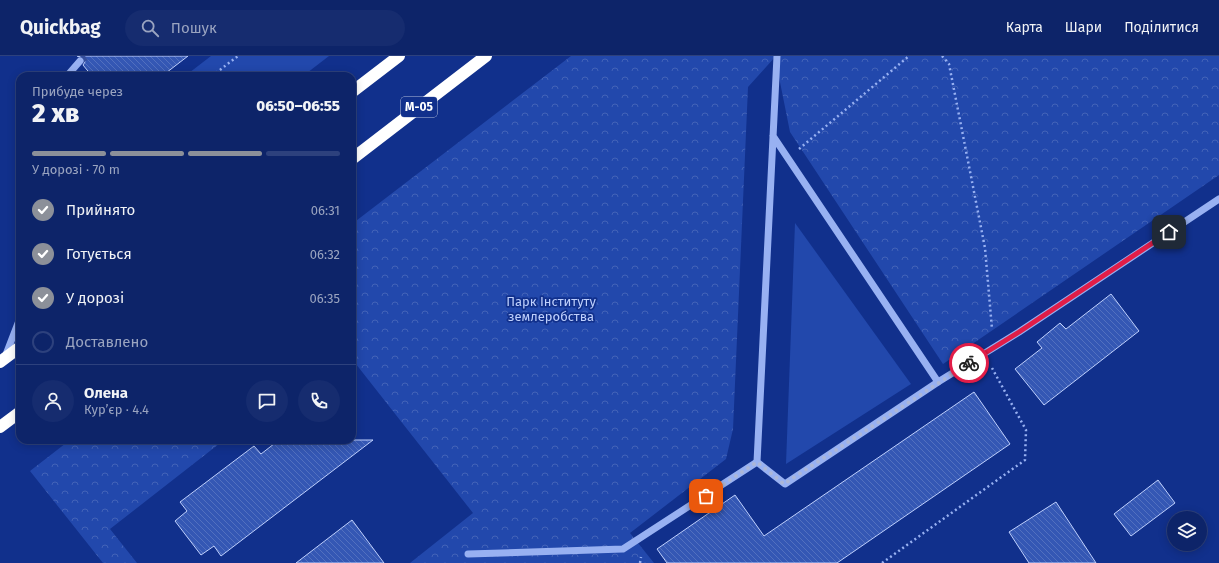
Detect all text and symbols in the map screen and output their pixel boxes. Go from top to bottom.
search box [125,10,405,46]
text: Quickbag [20,16,101,39]
icon: search [139,17,161,39]
text: Пошук [171,19,217,37]
text: Карта [1006,19,1043,36]
text: Шари [1065,19,1102,36]
text: Поділитися [1124,19,1199,36]
text: Прибуде через [32,84,123,99]
text: 06:50–06:55 [256,97,340,115]
road number: М-05 [401,97,437,117]
text: 2 хв [32,98,79,129]
text: У дорозі · 70 m [32,162,120,177]
icon: check [32,199,54,221]
text: Прийнято [66,201,135,219]
text: 06:31 [311,203,340,218]
pin [1152,215,1186,249]
icon: home [1158,221,1180,243]
icon: check [32,243,54,265]
text: Готується [66,245,132,263]
text: 06:32 [310,247,340,262]
icon: check [32,287,54,309]
text: У дорозі [66,289,124,307]
text: 06:35 [310,291,340,306]
park label: Парк Інституту землеробства [506,294,596,324]
text: Доставлено [66,333,148,351]
courier [949,343,989,383]
icon: bike [958,352,980,374]
button: person [32,380,74,422]
button: chat [246,380,288,422]
button: phone [298,380,340,422]
text: Олена [84,384,128,402]
text: Кур’єр · 4.4 [84,402,149,417]
pin [689,479,723,513]
icon: bag [695,485,717,507]
map controls [1167,511,1207,551]
button: layers [1167,511,1207,551]

